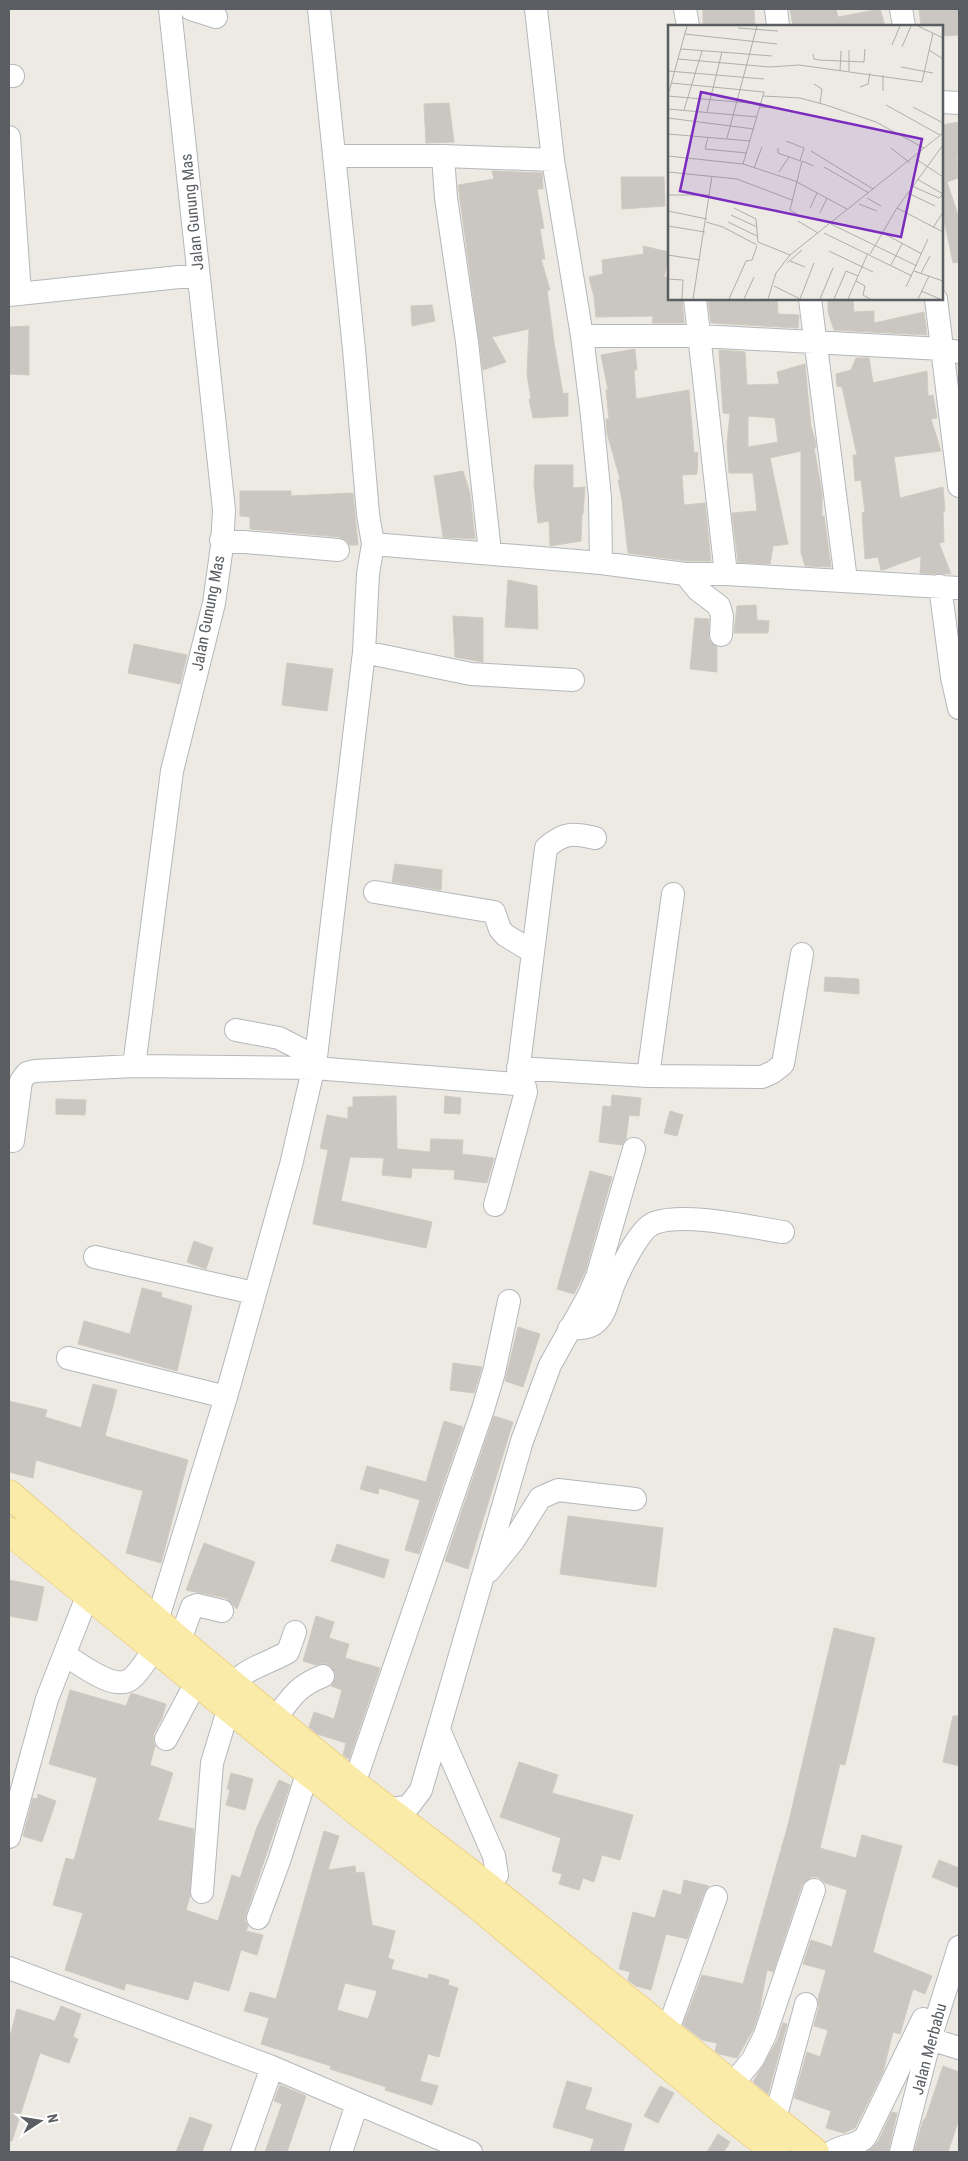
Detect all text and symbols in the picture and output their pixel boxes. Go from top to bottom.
inset map [668,25,943,300]
street label: Jalan Gunung Mas [176,153,208,271]
street label: Jalan Gunung Mas [187,554,229,672]
street label: Jalan Merbabu [908,2001,950,2097]
north arrow [15,2096,65,2146]
text: N [44,2112,61,2124]

